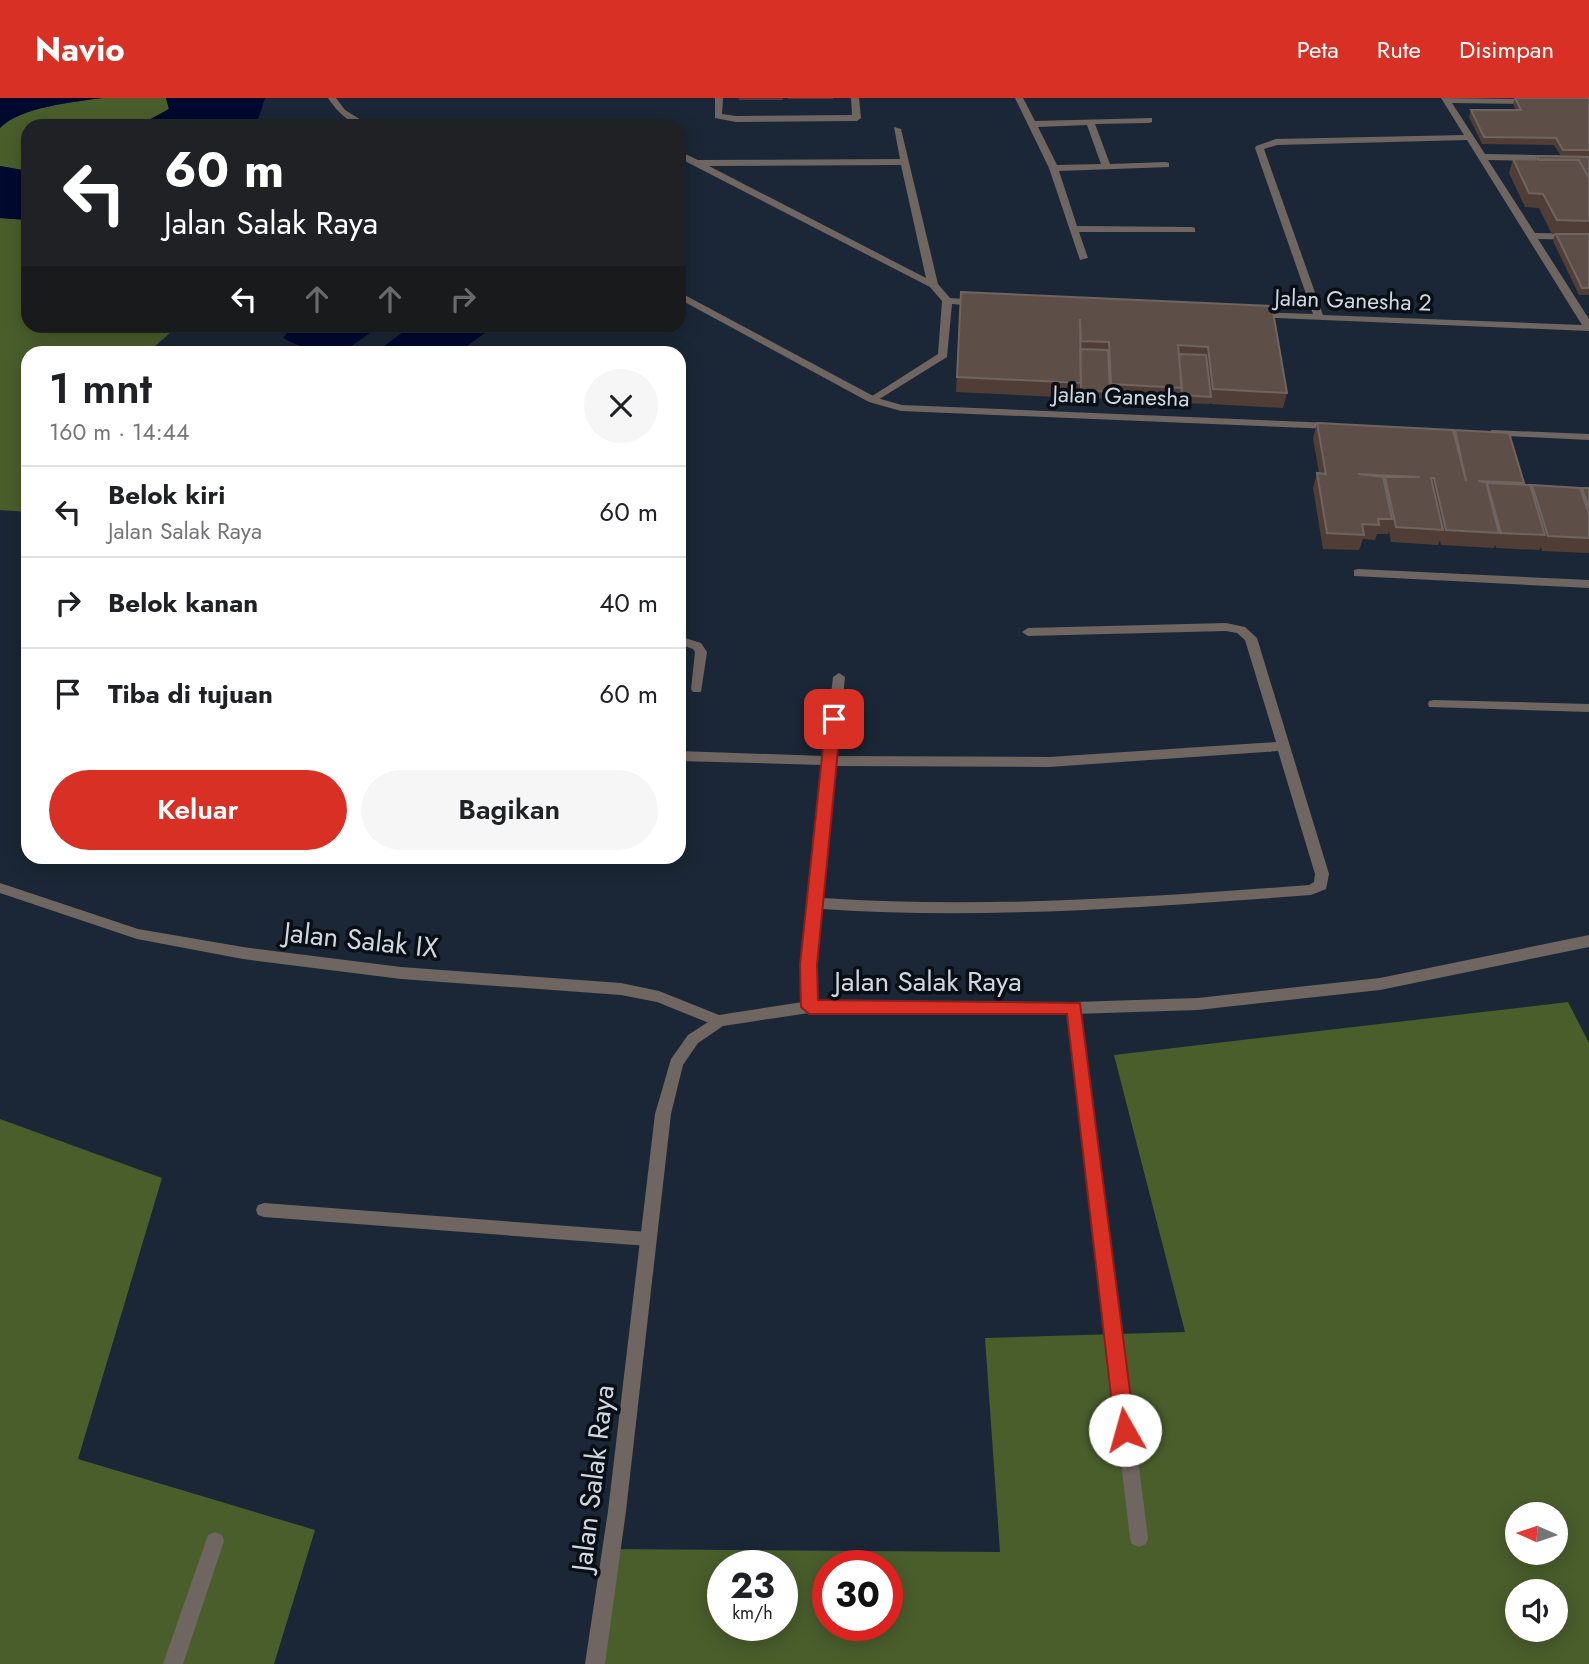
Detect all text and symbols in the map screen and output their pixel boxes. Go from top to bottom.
text: Navio [35,26,125,73]
text: Peta [1297,32,1339,67]
text: Rute [1377,32,1421,67]
text: Disimpan [1459,32,1554,67]
text: 60 m [164,135,284,205]
icon: left [49,147,140,238]
text: Jalan Salak Raya [164,200,378,246]
icon: left [225,280,263,318]
icon: ahead [298,280,336,318]
icon: ahead [371,280,409,318]
icon: right [444,280,482,318]
street label: Jalan Ganesha 2 [1271,280,1432,320]
text: 1 mnt [49,358,152,419]
button: close [584,369,658,443]
street label: Jalan Ganesha [1049,377,1190,415]
text: 160 m · 14:44 [49,415,189,449]
text: Belok kiri [108,476,225,514]
icon: left [49,493,87,531]
text: 60 m [599,493,658,531]
text: Jalan Salak Raya [108,514,262,548]
icon: right [49,584,87,622]
text: Belok kanan [108,584,258,622]
text: 40 m [599,584,658,622]
icon: arrive [49,675,87,713]
text: Tiba di tujuan [108,675,273,713]
text: 60 m [599,675,658,713]
pin [804,689,864,749]
icon: arrive [815,700,853,738]
button: Keluar [49,770,347,850]
button: Bagikan [361,770,658,850]
street label: Jalan Salak IX [278,911,441,969]
street label: Jalan Salak Raya [830,961,1022,1002]
street label: Jalan Salak Raya [561,1382,625,1577]
position arrow [1088,1393,1162,1467]
north arrow [1505,1502,1568,1564]
map controls [1505,1502,1568,1642]
speed limit sign: 30 [812,1550,903,1641]
text: 23 [730,1561,775,1611]
button: sound [1505,1579,1568,1642]
text: km/h [732,1600,773,1626]

